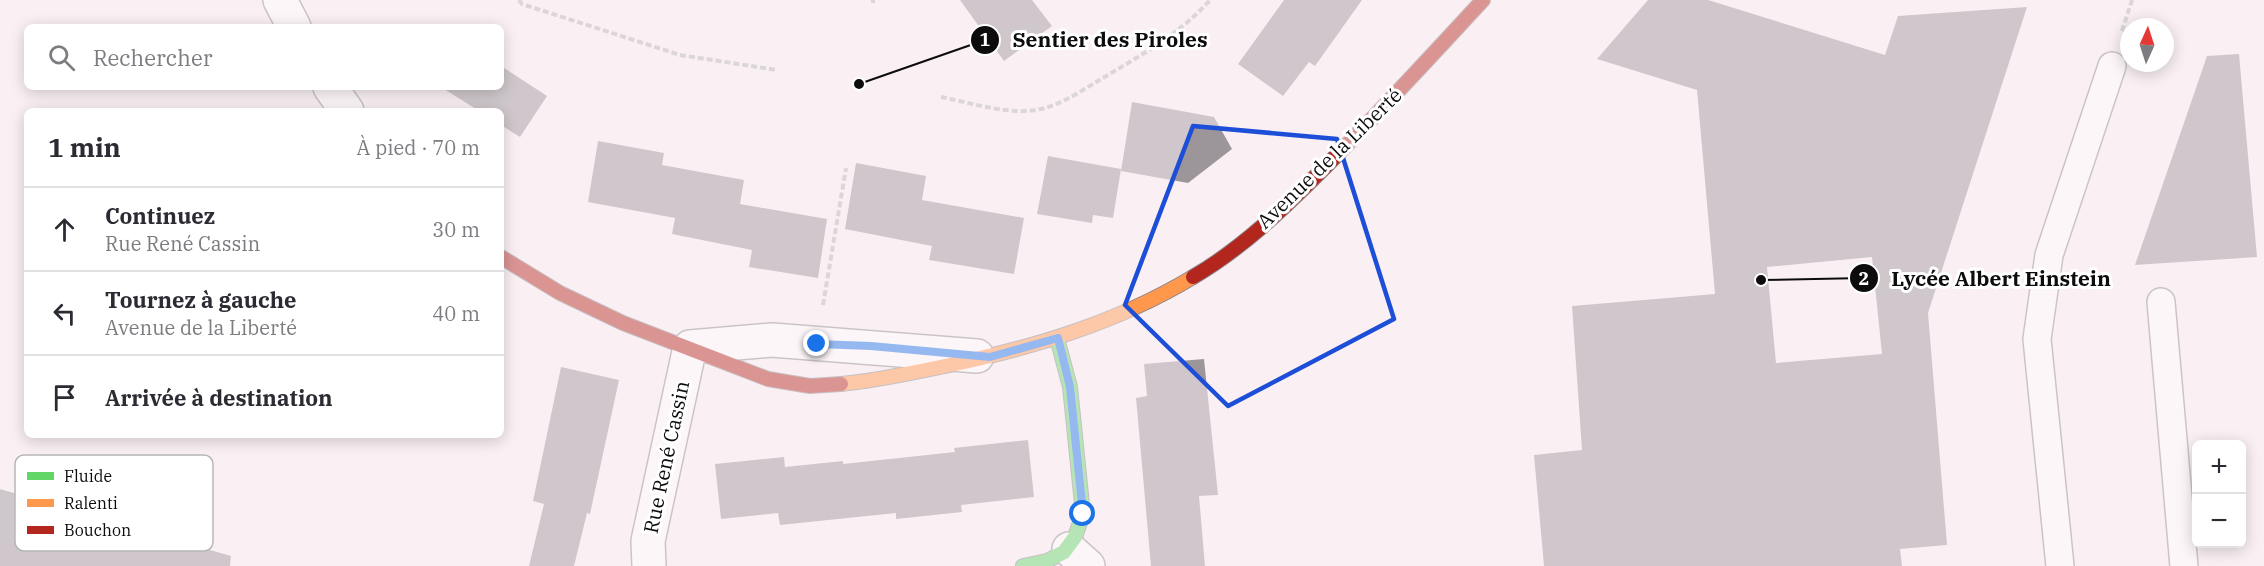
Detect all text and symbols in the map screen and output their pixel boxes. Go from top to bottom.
north arrow [2120,18,2174,72]
callout: Sentier des Piroles [970,20,1219,59]
search box [24,24,504,90]
text: Sentier des Piroles [1012,25,1208,53]
text: 1 [980,28,991,51]
icon: search [45,41,78,74]
text: Rechercher [93,43,212,72]
street label: Avenue de la Liberté [1251,82,1407,234]
text: 1 min [48,130,121,164]
text: À pied · 70 m [357,134,480,161]
text: Continuez [105,201,215,230]
icon: ahead [48,213,81,246]
text: 30 m [432,216,480,243]
text: Rue René Cassin [105,230,260,257]
callout: Lycée Albert Einstein [1849,259,2123,298]
text: Lycée Albert Einstein [1891,264,2111,292]
text: 2 [1859,267,1869,290]
text: Tournez à gauche [105,285,296,314]
icon: left [48,297,81,330]
text: 40 m [432,300,480,327]
text: Avenue de la Liberté [105,314,297,341]
route end [803,330,829,356]
street label: Rue René Cassin [637,378,695,536]
icon: arrive [48,381,81,414]
text: Arrivée à destination [105,383,333,412]
map controls [2192,440,2246,548]
button: + [2192,440,2246,494]
legend [15,455,213,551]
text: Fluide [64,466,112,486]
text: Ralenti [64,493,118,513]
button: − [2192,494,2246,548]
route start [1069,500,1095,526]
text: Bouchon [64,520,131,540]

